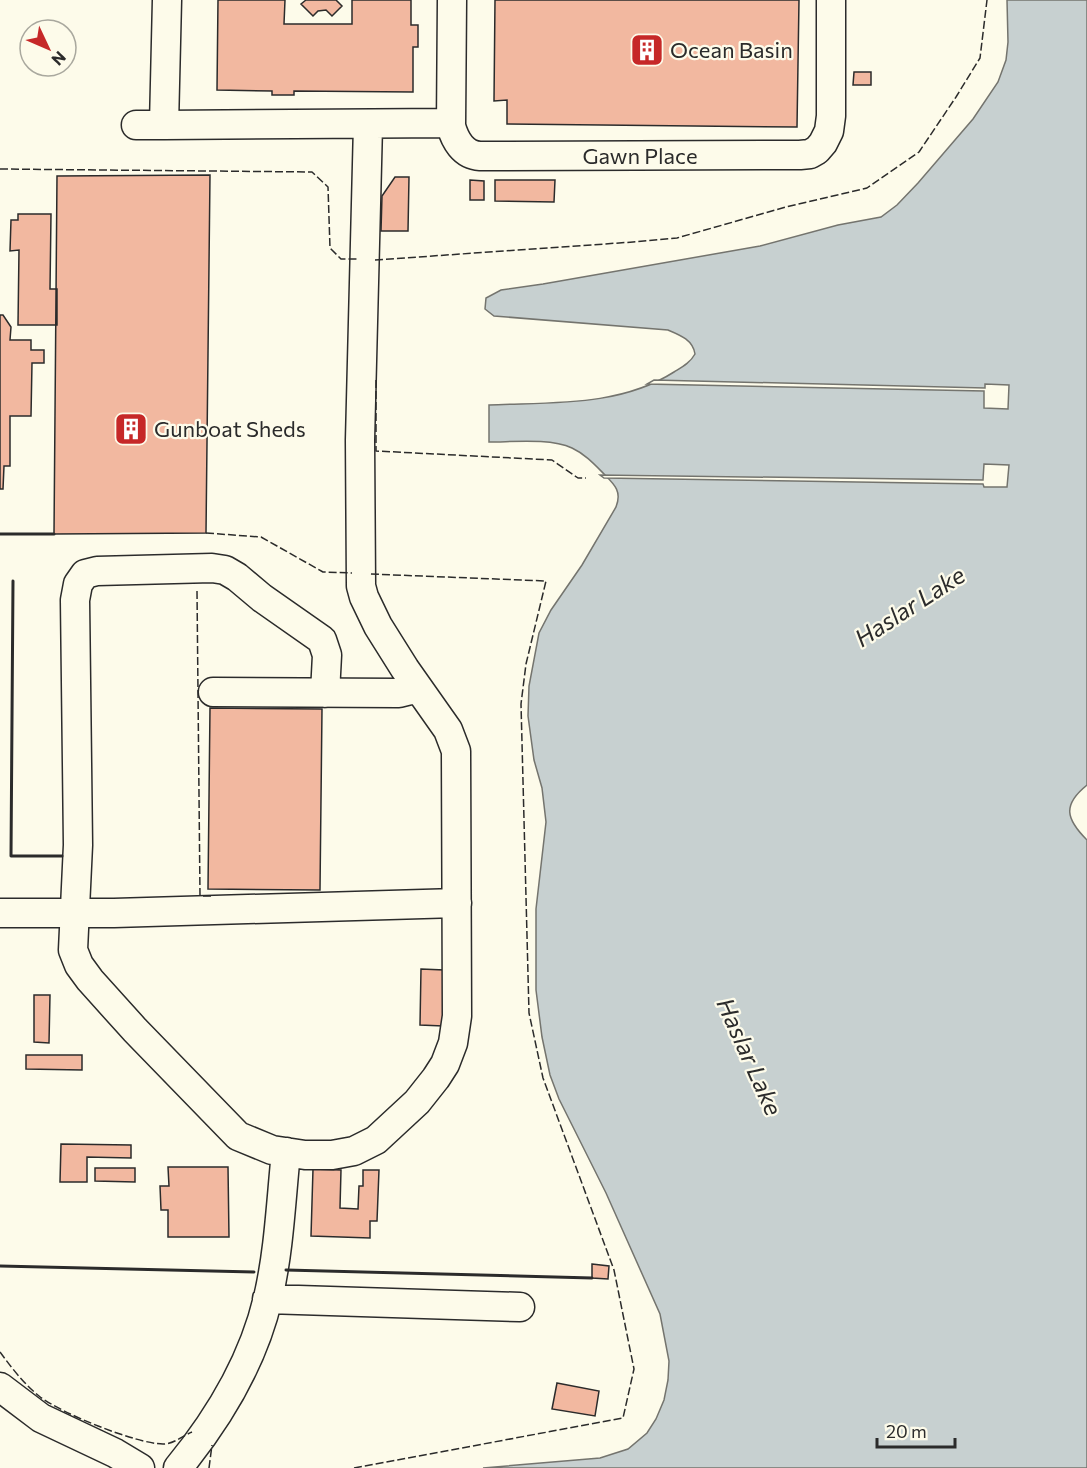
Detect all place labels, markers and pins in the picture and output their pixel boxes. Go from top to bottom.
building icon: Ocean Basin [629,32,665,68]
place label: Ocean Basin [670,36,793,63]
building icon: Gunboat Sheds [113,411,149,447]
place label: Gunboat Sheds [154,415,306,442]

